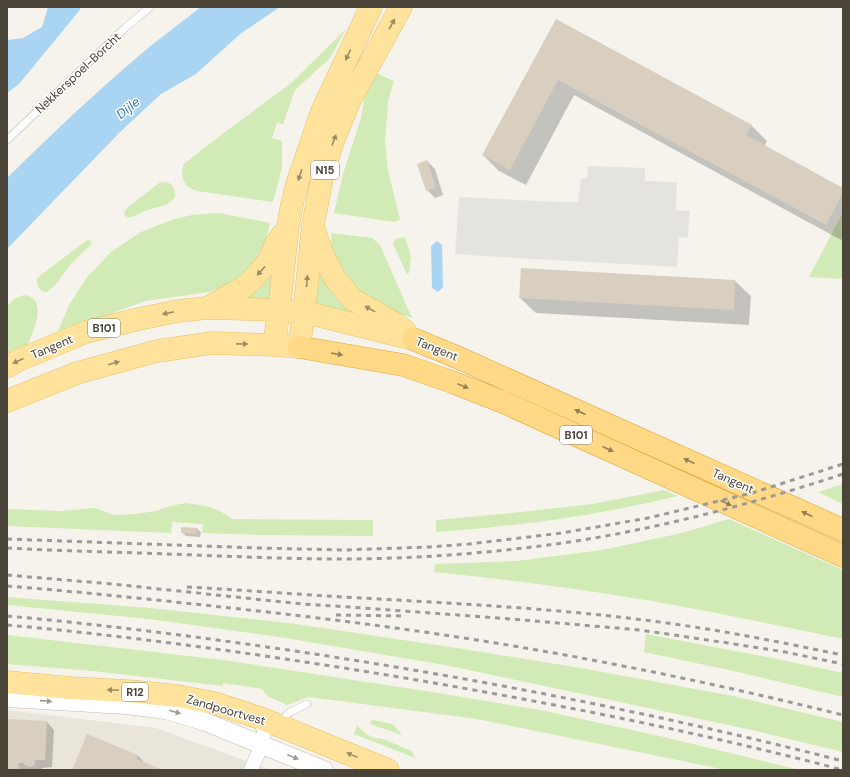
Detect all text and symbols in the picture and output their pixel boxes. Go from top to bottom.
one-way arrow [388,18,395,29]
street label: Nekkerspoel-Borcht [32,29,125,117]
one-way arrow [345,49,351,61]
water label: Dijle [113,93,143,123]
one-way arrow [332,134,338,146]
road number: N15 [311,161,339,179]
one-way arrow [297,169,303,181]
one-way arrow [256,266,265,276]
one-way arrow [303,275,310,287]
one-way arrow [364,305,375,312]
one-way arrow [162,310,174,316]
road number: B101 [88,319,120,337]
street label: Tangent [29,331,76,363]
street label: Tangent [414,333,461,365]
one-way arrow [236,341,249,347]
one-way arrow [331,351,344,357]
one-way arrow [13,358,24,364]
one-way arrow [108,360,120,366]
one-way arrow [457,383,468,389]
one-way arrow [575,409,586,415]
road number: B101 [560,426,592,444]
one-way arrow [602,446,613,452]
one-way arrow [683,458,694,464]
street label: Tangent [710,465,757,497]
one-way arrow [720,500,732,506]
one-way arrow [802,511,813,517]
road number: R12 [122,683,148,701]
one-way arrow [107,687,119,694]
street label: Zandpoortvest [185,691,268,729]
one-way arrow [40,697,52,704]
one-way arrow [169,709,181,715]
one-way arrow [345,752,357,758]
one-way arrow [287,755,299,761]

